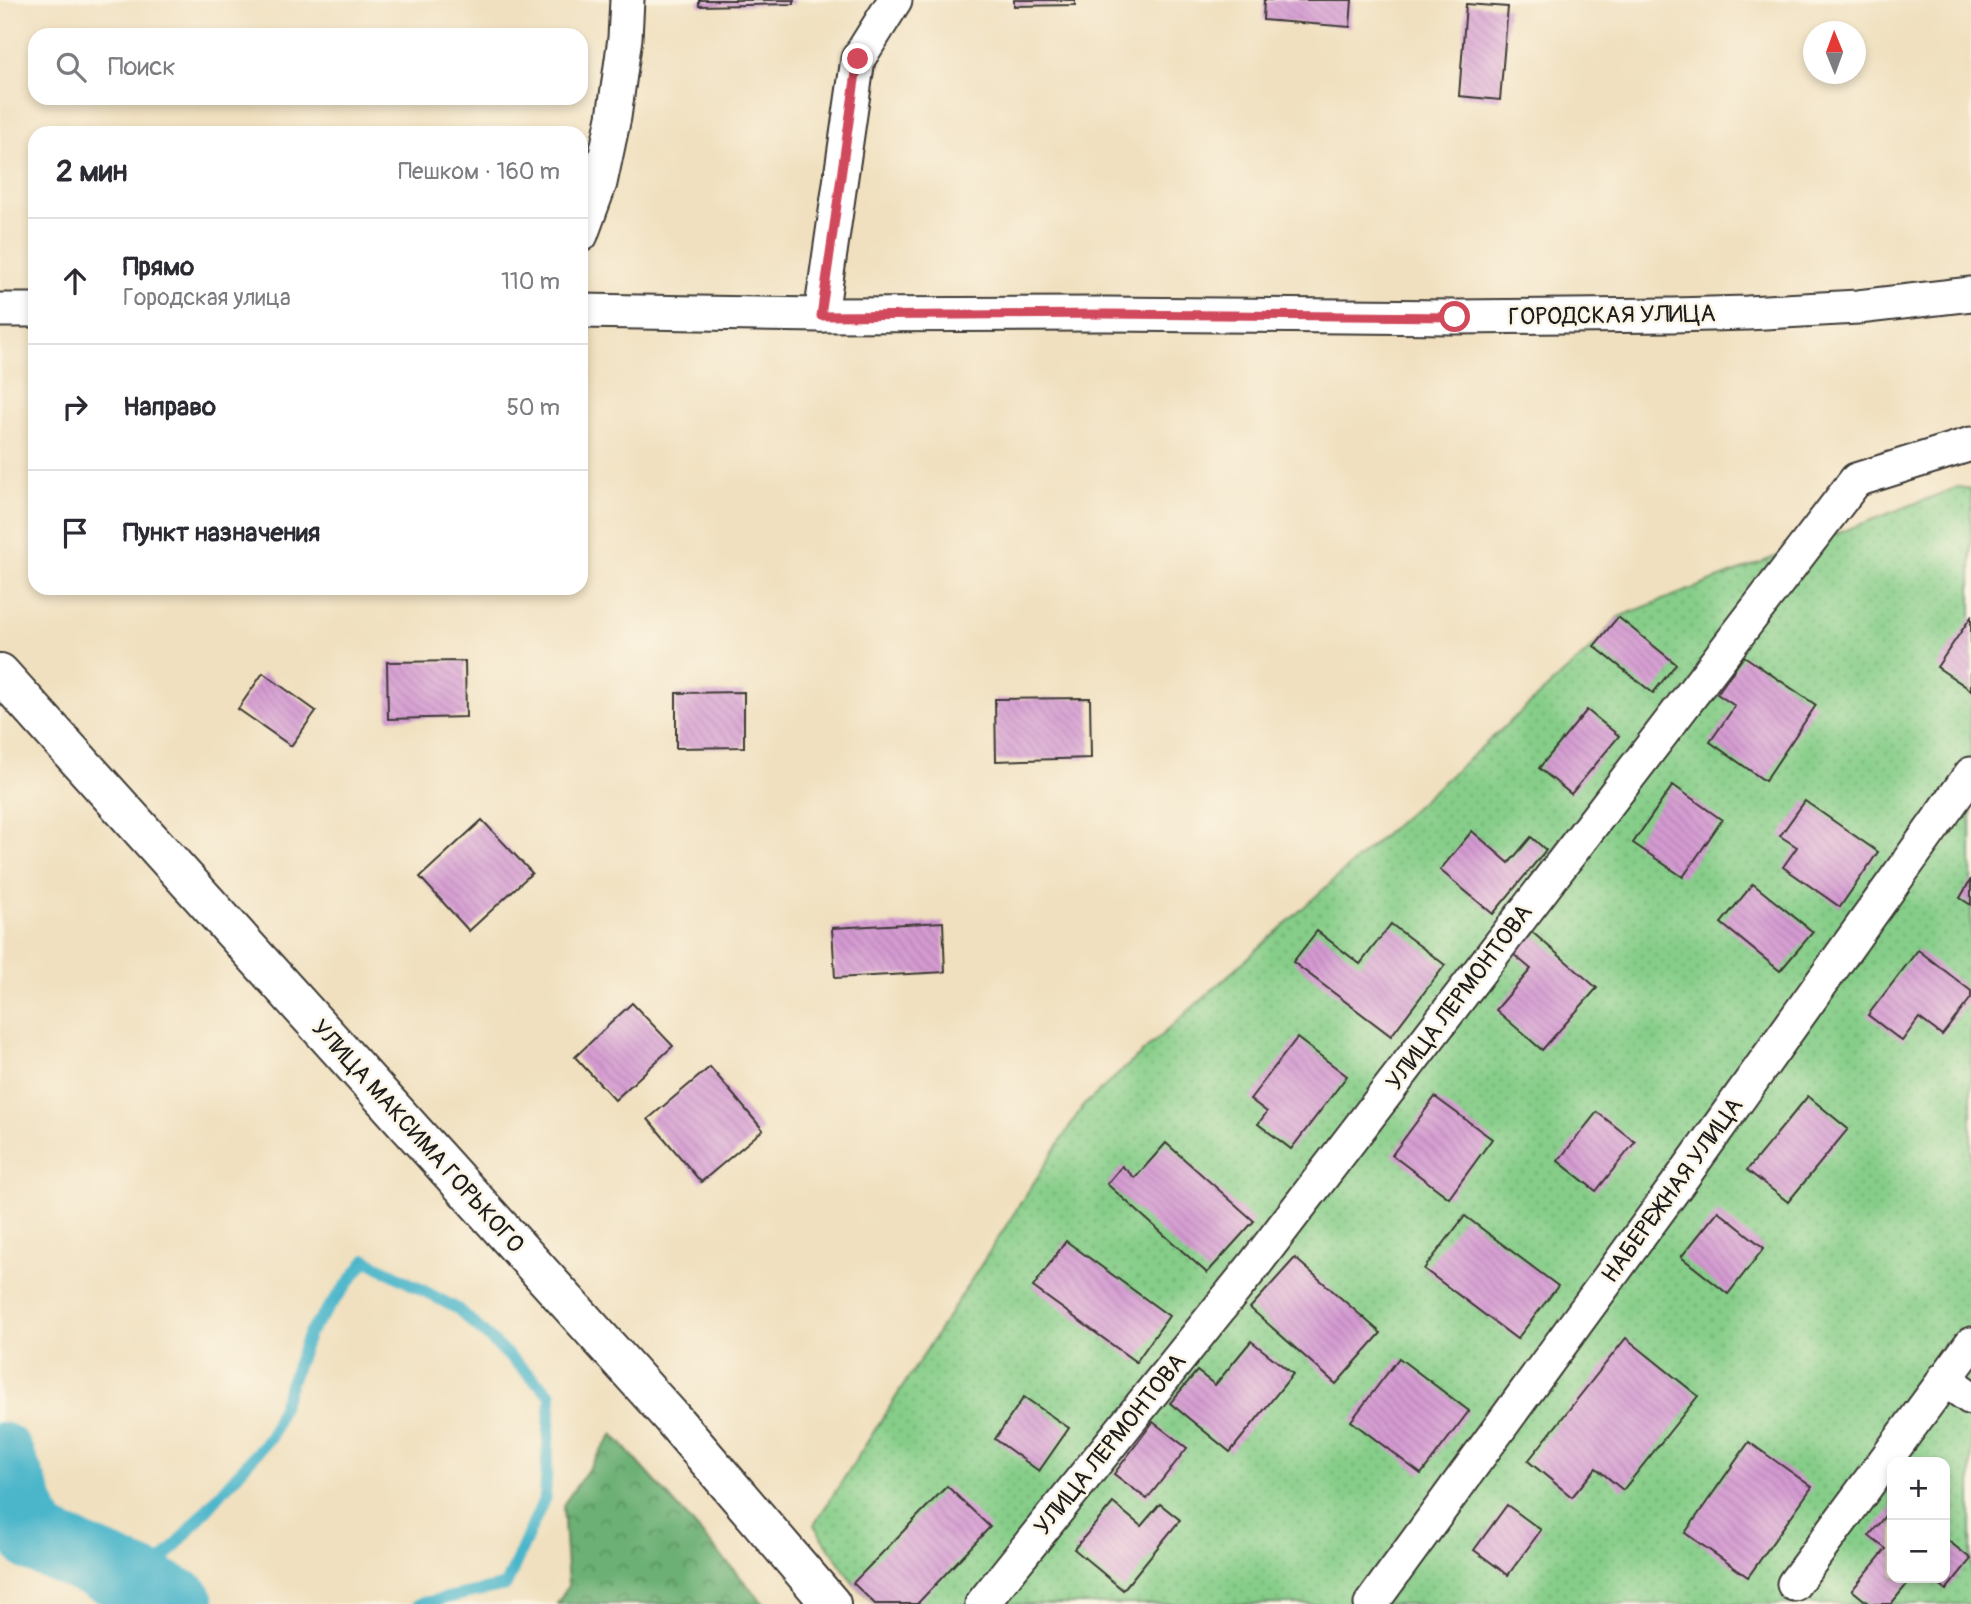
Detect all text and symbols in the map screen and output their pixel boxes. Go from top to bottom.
north arrow [1803,21,1866,84]
search box [28,28,588,105]
route end [842,43,873,74]
icon: search [52,48,90,86]
text: Поиск [108,51,176,83]
text: 2 мин [56,153,127,190]
text: Пешком · 160 m [398,157,560,186]
text: Прямо [123,251,194,283]
icon: ahead [56,262,94,300]
text: 110 m [501,267,560,296]
text: Городская улица [123,283,291,312]
street label: ГОРОДСКАЯ УЛИЦА [1508,299,1716,332]
route start [1439,301,1470,332]
icon: right [56,388,94,426]
text: Направо [123,391,216,423]
text: 50 m [506,393,560,422]
icon: arrive [56,514,94,552]
text: Пункт назначения [123,517,320,549]
street label: УЛИЦА ЛЕРМОНТОВА [1380,899,1539,1096]
street label: УЛИЦА МАКСИМА ГОРЬКОГО [305,1014,530,1259]
street label: НАБЕРЕЖНАЯ УЛИЦА [1595,1092,1749,1289]
street label: УЛИЦА ЛЕРМОНТОВА [1028,1348,1193,1541]
map controls [1887,1457,1950,1583]
button: + [1887,1457,1950,1520]
button: − [1887,1520,1950,1583]

